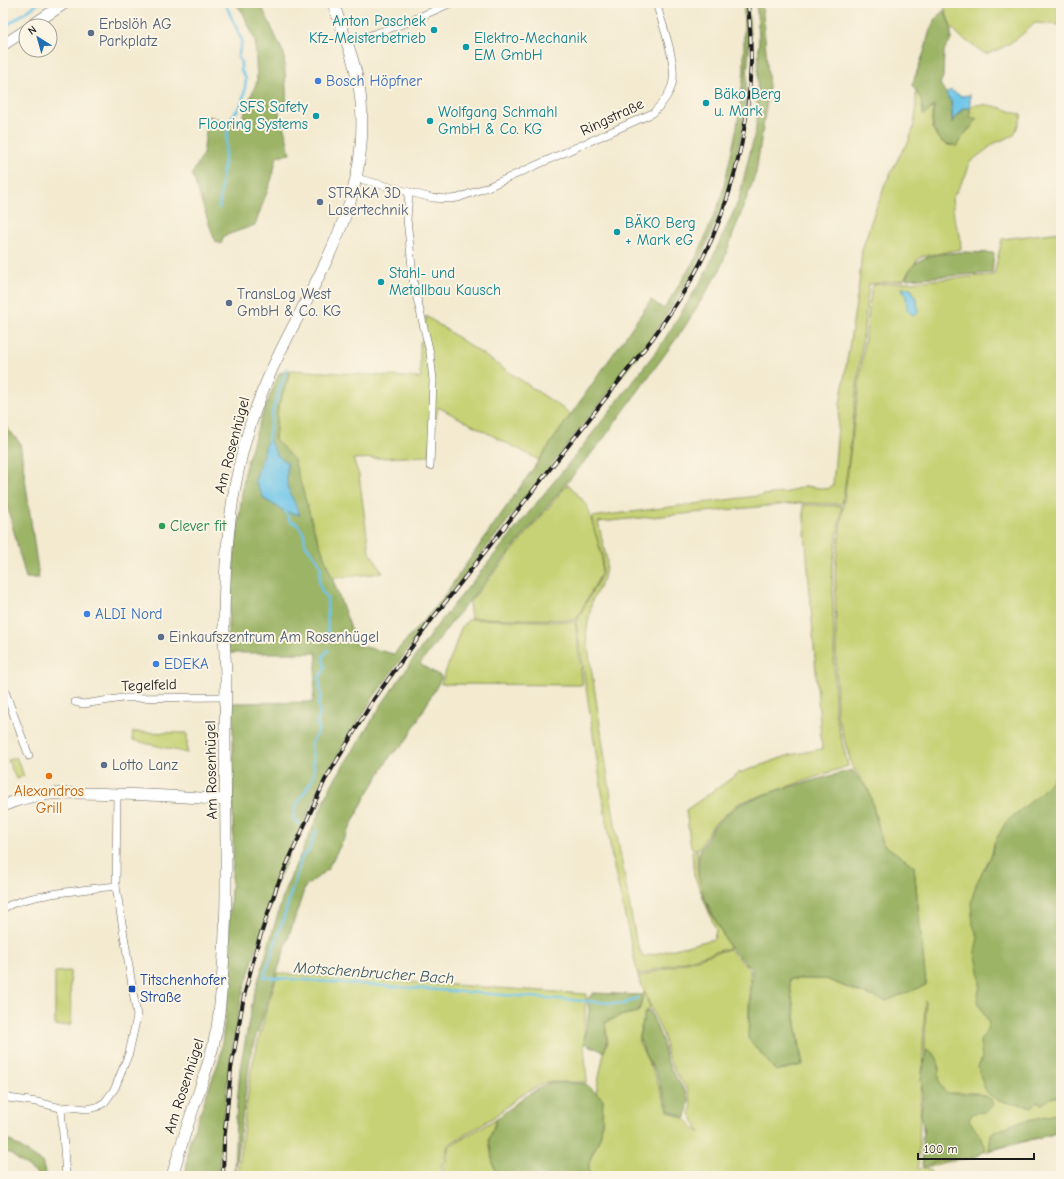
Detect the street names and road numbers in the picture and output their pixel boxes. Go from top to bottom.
street label: Ringstraße [577,94,647,140]
street label: Am Rosenhügel [210,395,254,495]
street label: Tegelfeld [121,675,177,695]
street label: Am Rosenhügel [201,720,221,820]
street label: Am Rosenhügel [160,1036,208,1136]

